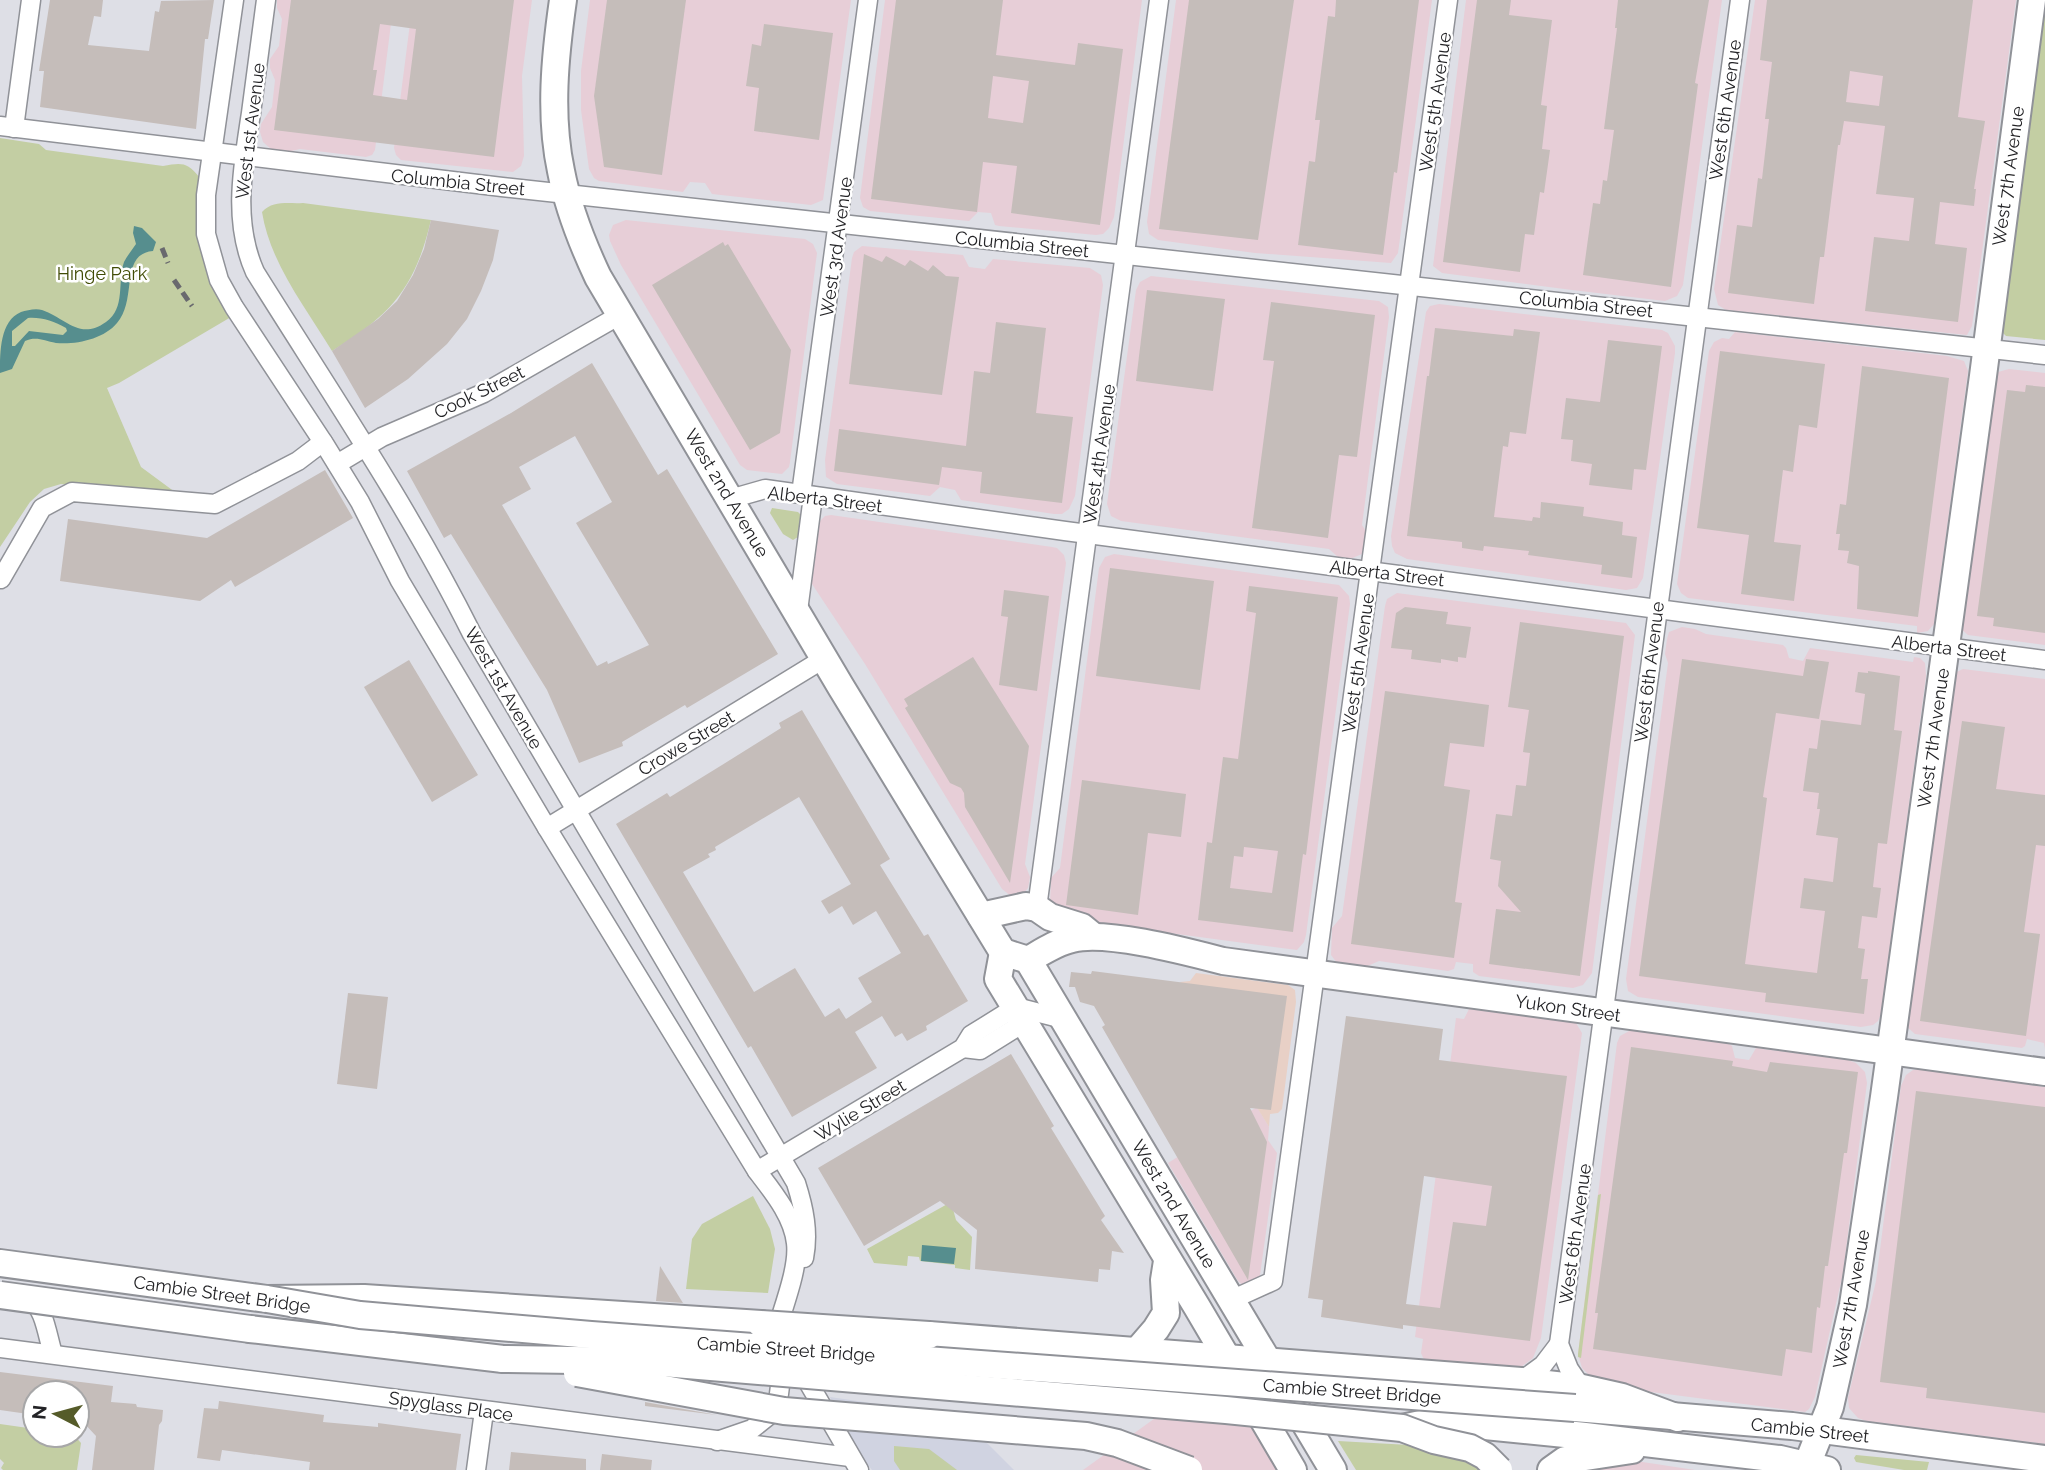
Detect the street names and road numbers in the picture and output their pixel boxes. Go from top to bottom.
street label: West 5th Avenue [1415,30,1455,173]
street label: West 6th Avenue [1705,38,1745,182]
street label: West 1st Avenue [231,61,269,200]
street label: West 7th Avenue [1988,104,2028,247]
street label: Columbia Street [390,165,526,199]
street label: West 3rd Avenue [816,175,856,319]
street label: Columbia Street [954,227,1090,261]
street label: Columbia Street [1518,287,1654,321]
street label: Cook Street [430,361,528,423]
street label: West 4th Avenue [1079,382,1119,525]
street label: West 2nd Avenue [680,425,774,561]
street label: Alberta Street [766,482,884,516]
street label: Alberta Street [1328,556,1446,590]
street label: West 5th Avenue [1338,591,1378,734]
street label: West 6th Avenue [1630,600,1668,744]
street label: West 1st Avenue [461,623,548,753]
street label: Alberta Street [1890,631,2008,665]
street label: West 7th Avenue [1913,666,1953,809]
street label: Crowe Street [634,706,738,780]
street label: Yukon Street [1514,990,1622,1026]
street label: Wylie Street [811,1075,909,1145]
street label: West 2nd Avenue [1127,1136,1221,1272]
street label: West 6th Avenue [1555,1162,1595,1306]
street label: West 7th Avenue [1828,1227,1874,1370]
street label: Cambie Street Bridge [132,1271,312,1317]
street label: Cambie Street Bridge [696,1332,876,1366]
street label: Cambie Street Bridge [1262,1374,1442,1408]
street label: Spyglass Place [388,1387,515,1425]
street label: Cambie Street [1750,1413,1870,1447]

